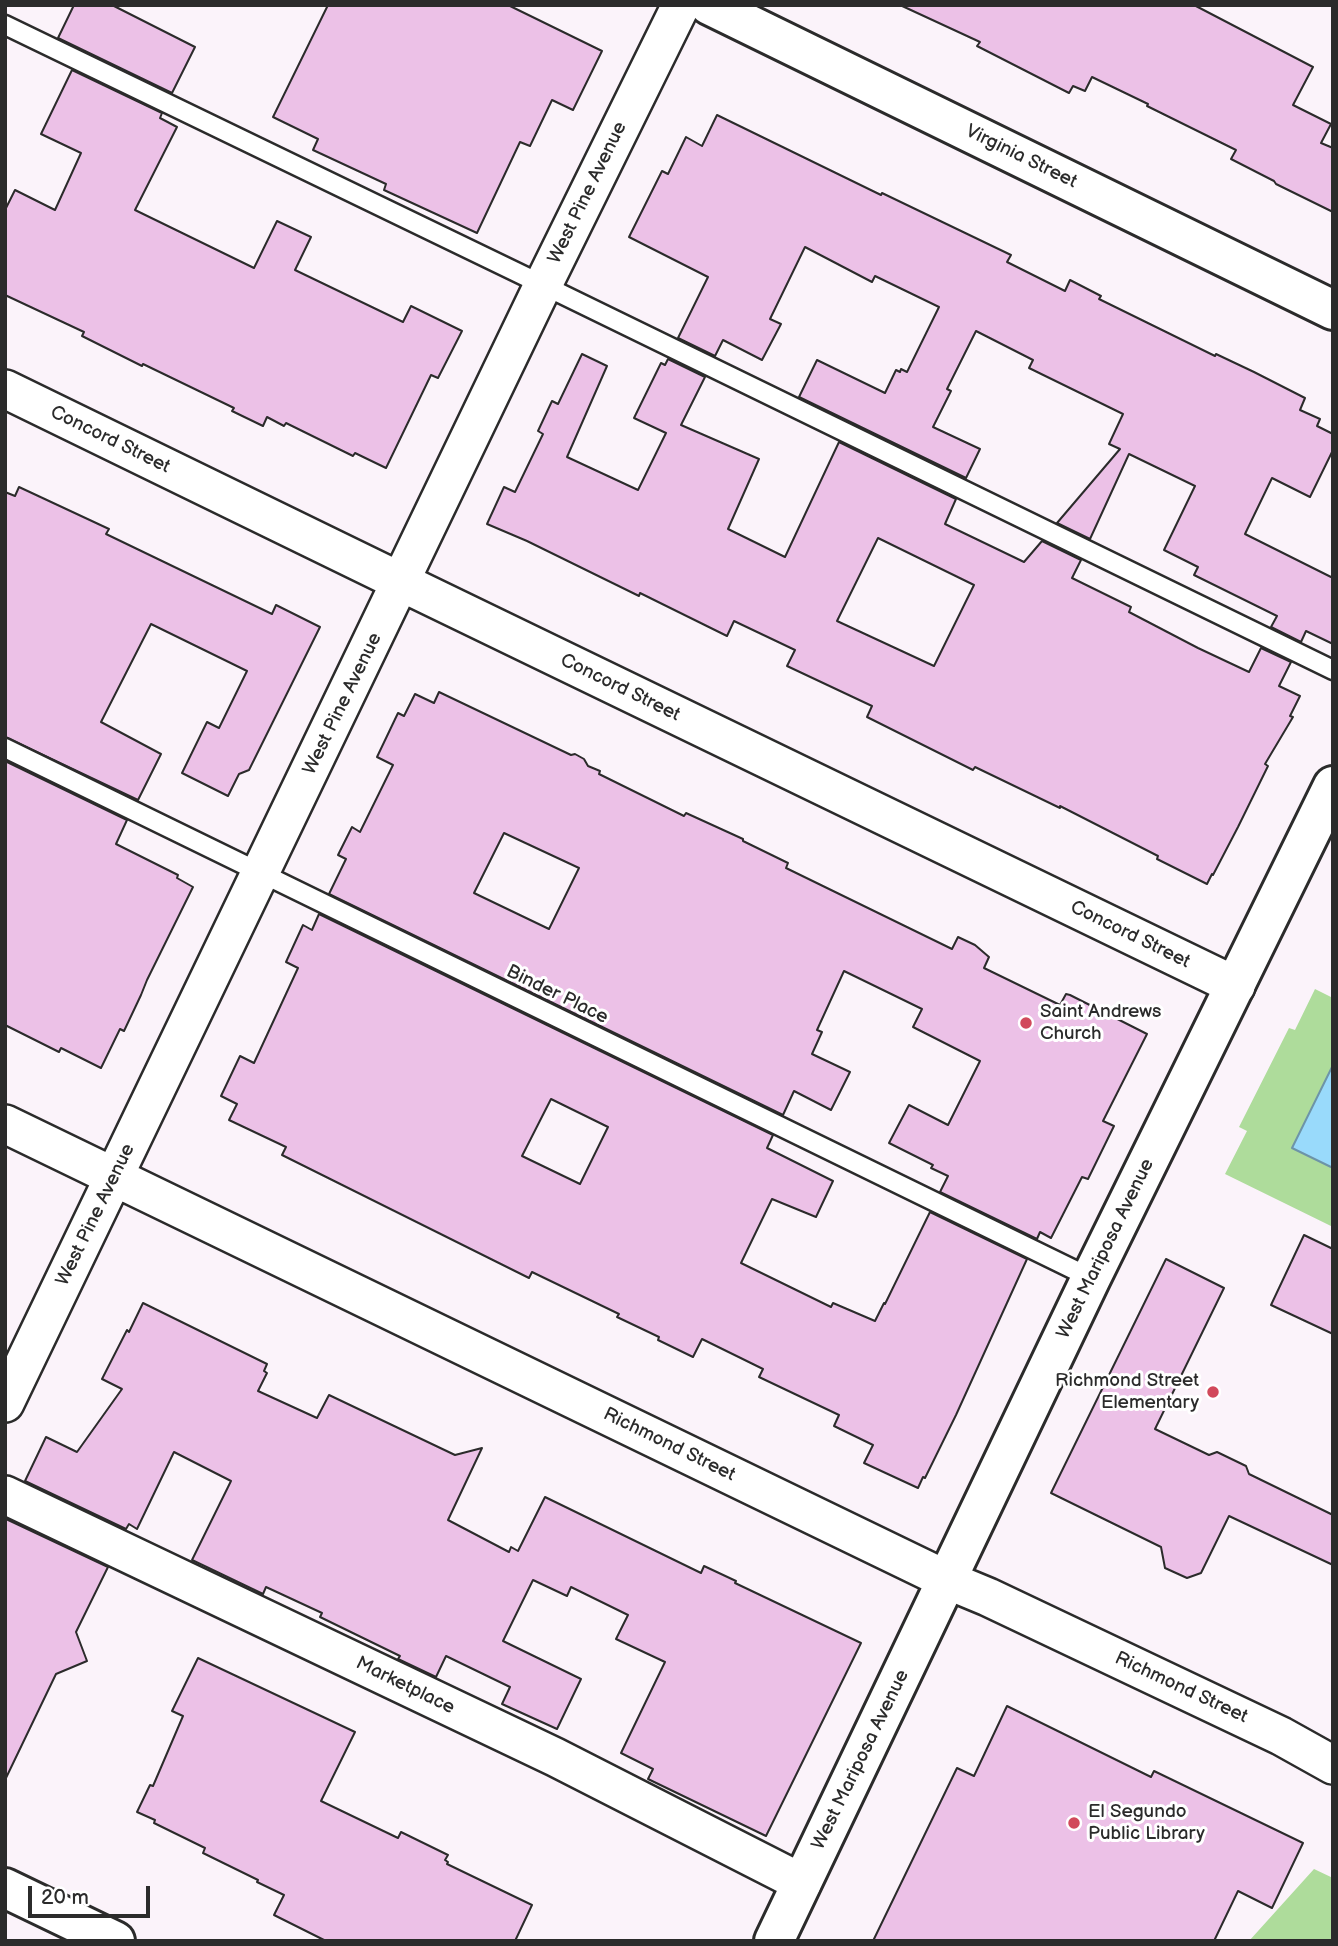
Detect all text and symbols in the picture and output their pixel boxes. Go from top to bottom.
street label: West Pine Avenue [544,118,632,268]
street label: Virginia Street [961,120,1081,194]
street label: Concord Street [46,401,174,479]
street label: West Pine Avenue [299,629,387,779]
street label: Concord Street [556,649,684,727]
street label: Concord Street [1066,896,1194,974]
street label: Binder Place [502,961,612,1029]
place label: Saint Andrews Church [1040,1001,1161,1045]
marker: Saint Andrews Church [1018,1015,1034,1031]
street label: West Pine Avenue [52,1140,140,1290]
street label: West Mariposa Avenue [1053,1155,1159,1343]
place label: Richmond Street Elementary [1055,1370,1199,1414]
marker: Richmond Street Elementary [1205,1384,1221,1400]
street label: Richmond Street [599,1403,739,1487]
street label: Richmond Street [1111,1647,1251,1729]
street label: Marketplace [352,1652,458,1720]
street label: West Mariposa Avenue [808,1666,914,1854]
place label: El Segundo Public Library [1088,1801,1205,1845]
marker: El Segundo Public Library [1066,1815,1082,1831]
scale bar [32,1872,154,1916]
text: 20 m [41,1885,89,1910]

